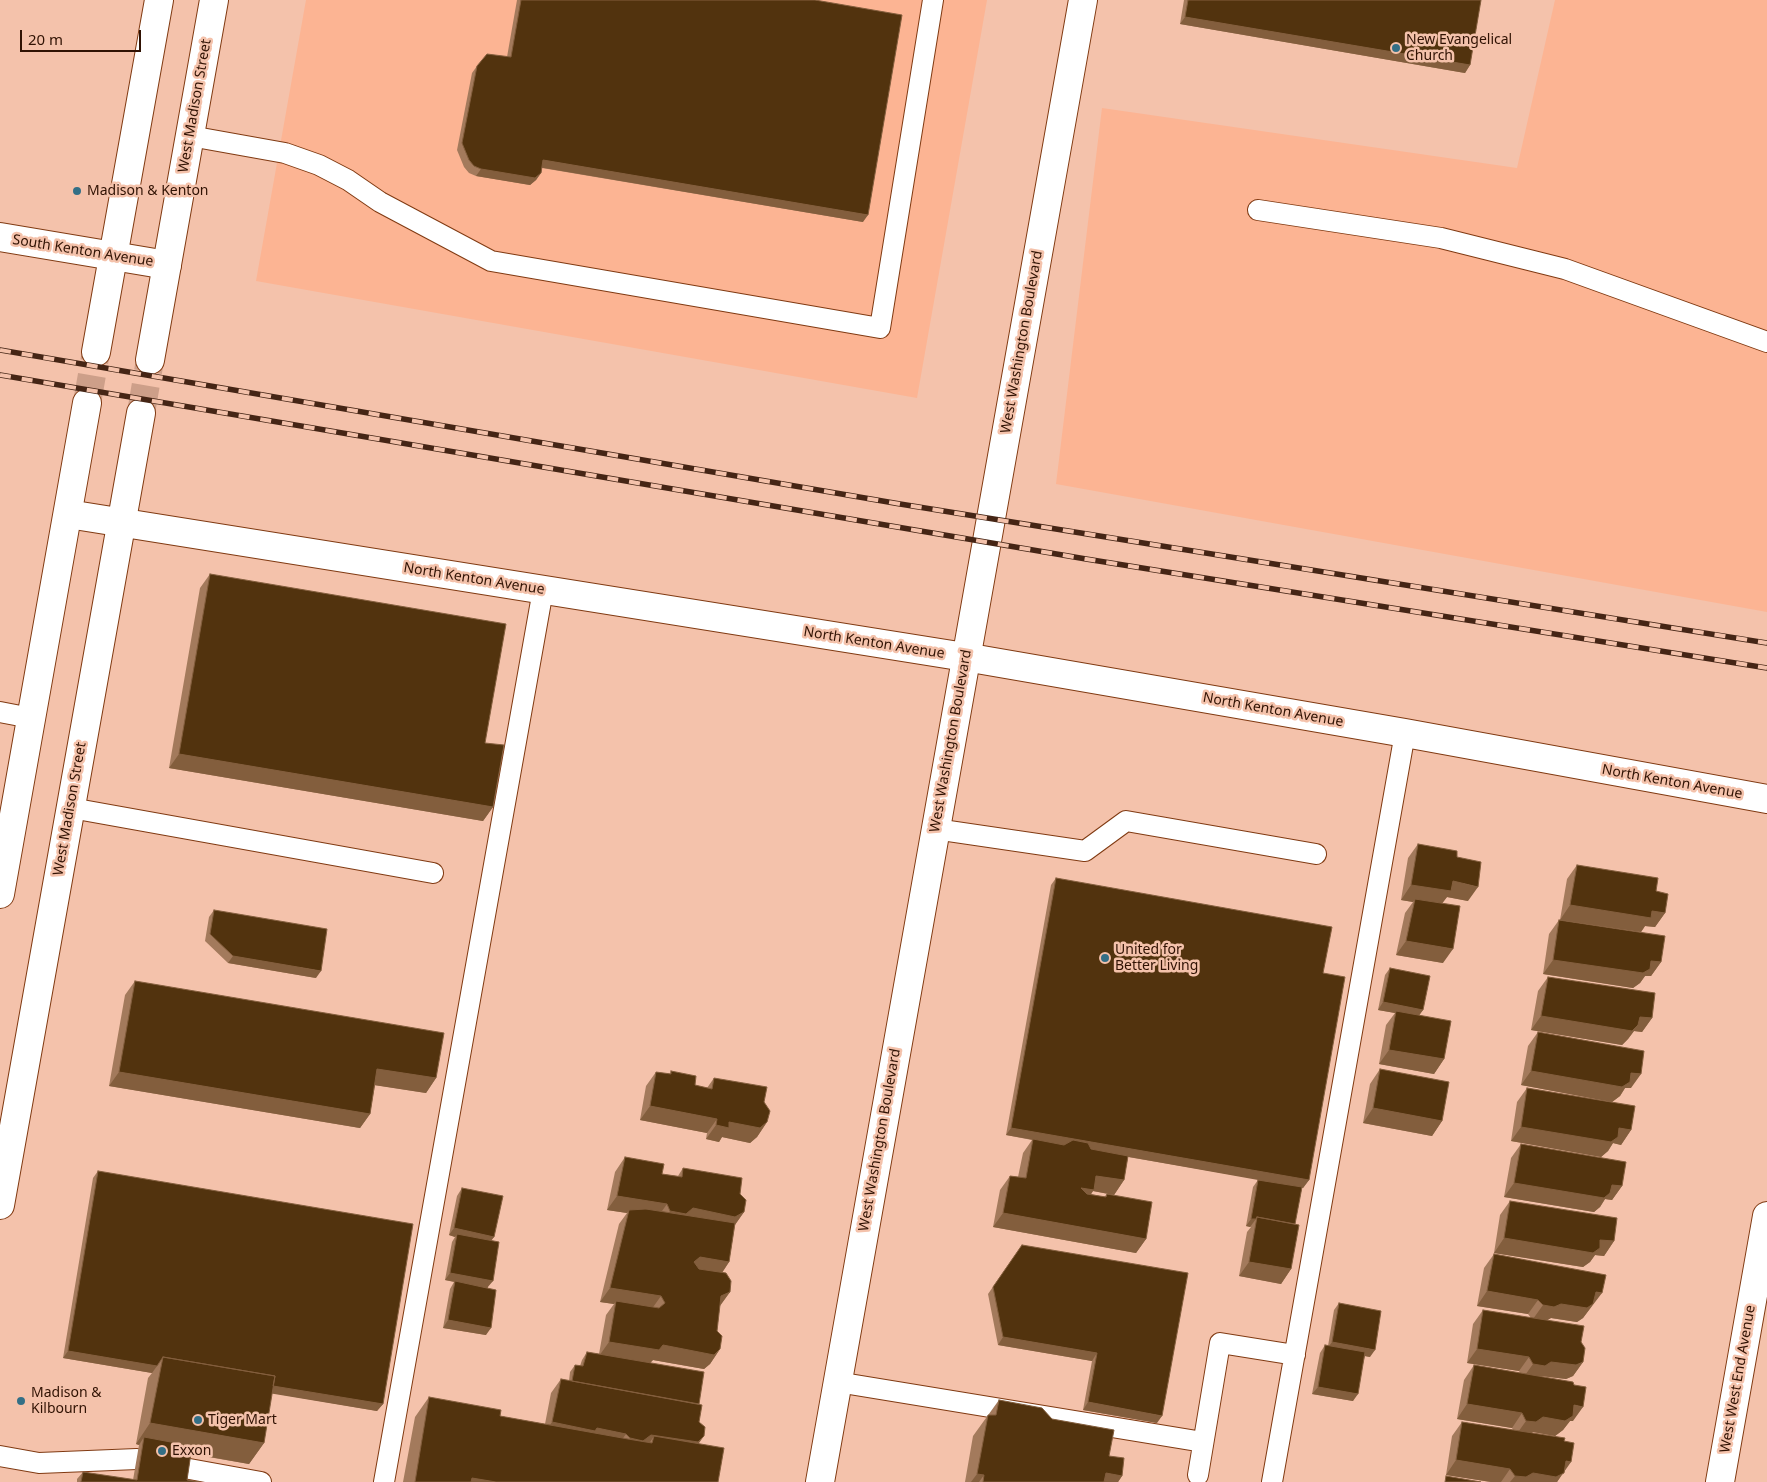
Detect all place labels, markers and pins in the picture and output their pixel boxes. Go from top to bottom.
place label: New Evangelical Church [1406,32,1512,64]
marker: New Evangelical Church [1390,42,1402,54]
place label: Madison & Kenton [87,183,209,199]
marker: Madison & Kenton [71,185,83,197]
place label: United for Better Living [1115,942,1198,974]
marker: United for Better Living [1099,952,1111,964]
place label: Madison & Kilbourn [31,1385,101,1418]
marker: Madison & Kilbourn [15,1395,27,1407]
place label: Tiger Mart [208,1412,277,1428]
marker: Tiger Mart [192,1414,204,1426]
place label: Exxon [172,1443,211,1459]
marker: Exxon [156,1445,168,1457]

